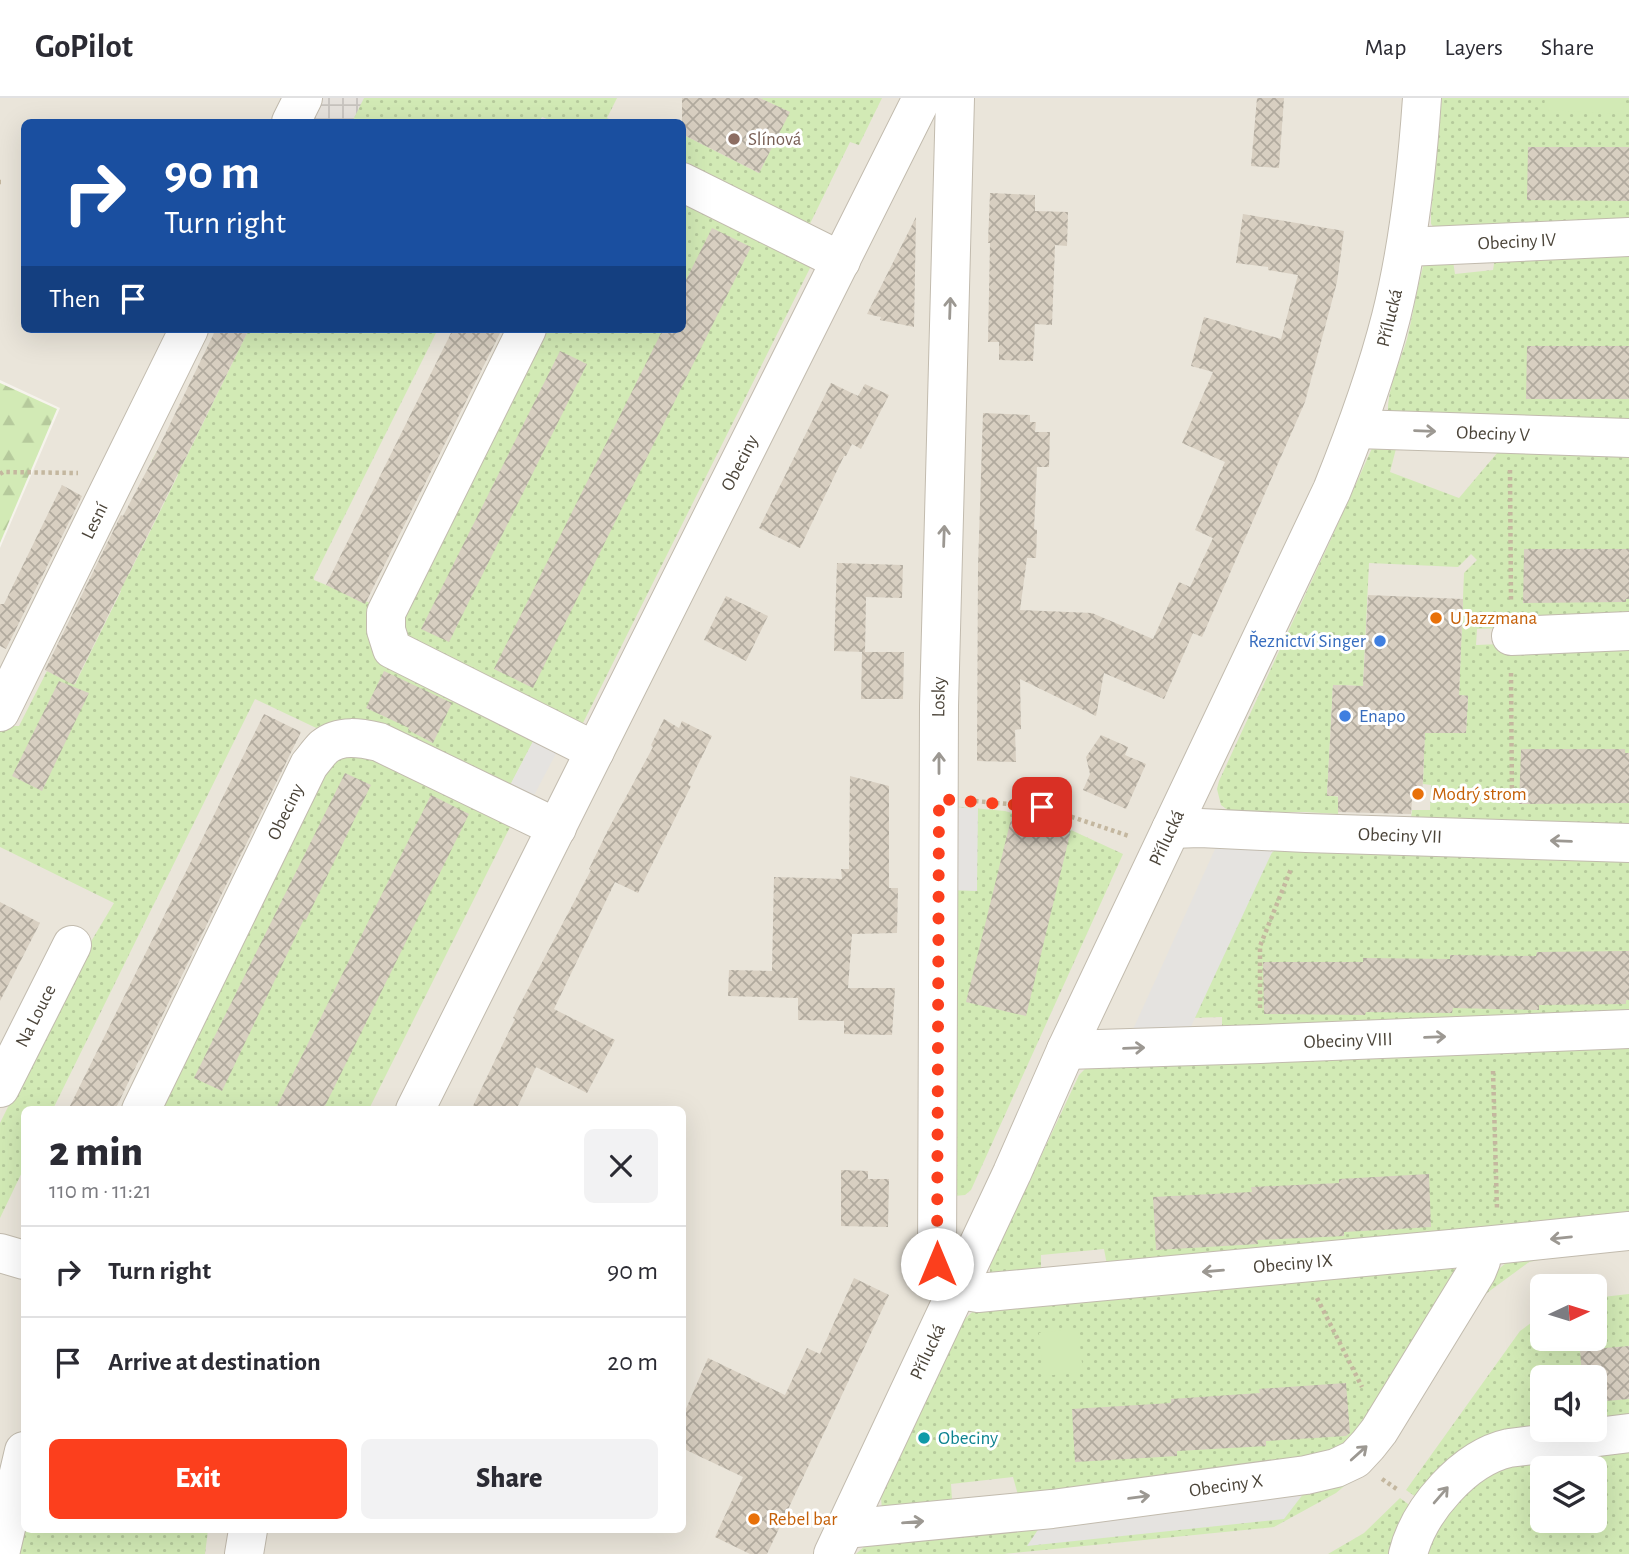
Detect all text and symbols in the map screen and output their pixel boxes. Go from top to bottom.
text: GoPilot [35,31,133,64]
text: Map [1364,36,1406,60]
text: Layers [1444,36,1503,60]
text: Share [1541,36,1594,60]
place label: Slínová [748,130,802,149]
marker: Slínová [726,131,742,147]
icon: right [49,147,140,238]
text: 90 m [164,149,260,198]
text: Turn right [164,207,286,239]
street label: Obeciny IV [1477,230,1557,254]
icon: arrive [114,280,152,318]
text: Then [49,286,100,312]
street label: Přílucká [1374,287,1406,349]
one-way arrow [943,297,956,320]
street label: Obeciny V [1456,423,1531,445]
one-way arrow [1414,425,1437,438]
street label: Obeciny [718,432,762,494]
street label: Lesní [78,499,112,542]
one-way arrow [937,524,950,547]
place label: U Jazzmana [1450,609,1538,628]
marker: U Jazzmana [1428,610,1444,626]
place label: Řeznictví Singer [1248,630,1366,651]
marker: Řeznictví Singer [1372,633,1388,649]
street label: Losky [929,676,949,718]
place label: Enapo [1359,707,1406,726]
marker: Enapo [1337,708,1353,724]
one-way arrow [932,752,946,775]
pin [1012,777,1072,837]
street label: Obeciny [264,781,308,843]
place label: Modrý strom [1432,785,1527,804]
marker: Modrý strom [1410,786,1426,802]
icon: arrive [1023,788,1061,826]
street label: Přílucká [1146,807,1188,869]
street label: Obeciny VII [1358,825,1442,847]
one-way arrow [1550,835,1573,848]
street label: Na Louce [12,982,60,1050]
street label: Obeciny VIII [1303,1030,1393,1052]
one-way arrow [1423,1030,1446,1043]
one-way arrow [1123,1042,1146,1055]
button: close [584,1129,658,1203]
text: 2 min [49,1131,143,1173]
text: 110 m · 11:21 [49,1180,152,1203]
position arrow [900,1227,974,1301]
one-way arrow [1550,1232,1573,1245]
street label: Obeciny IX [1253,1251,1333,1277]
icon: right [49,1253,87,1291]
text: Turn right [108,1258,211,1284]
text: 90 m [607,1258,658,1284]
one-way arrow [1202,1265,1225,1278]
north arrow [1530,1274,1606,1351]
map controls [1530,1274,1607,1533]
street label: Přílucká [907,1321,949,1383]
icon: arrive [49,1344,87,1382]
text: Arrive at destination [108,1349,321,1375]
text: 20 m [607,1349,658,1375]
button: sound [1530,1365,1607,1442]
place label: Obeciny [938,1429,998,1448]
marker: Obeciny [916,1430,932,1446]
button: Exit [49,1439,347,1519]
button: Share [361,1439,658,1519]
one-way arrow [1350,1445,1368,1461]
button: layers [1530,1456,1607,1533]
street label: Obeciny X [1188,1471,1264,1501]
one-way arrow [1433,1487,1449,1505]
one-way arrow [1127,1491,1150,1504]
place label: Rebel bar [768,1510,837,1529]
marker: Rebel bar [746,1511,762,1527]
one-way arrow [901,1515,924,1528]

